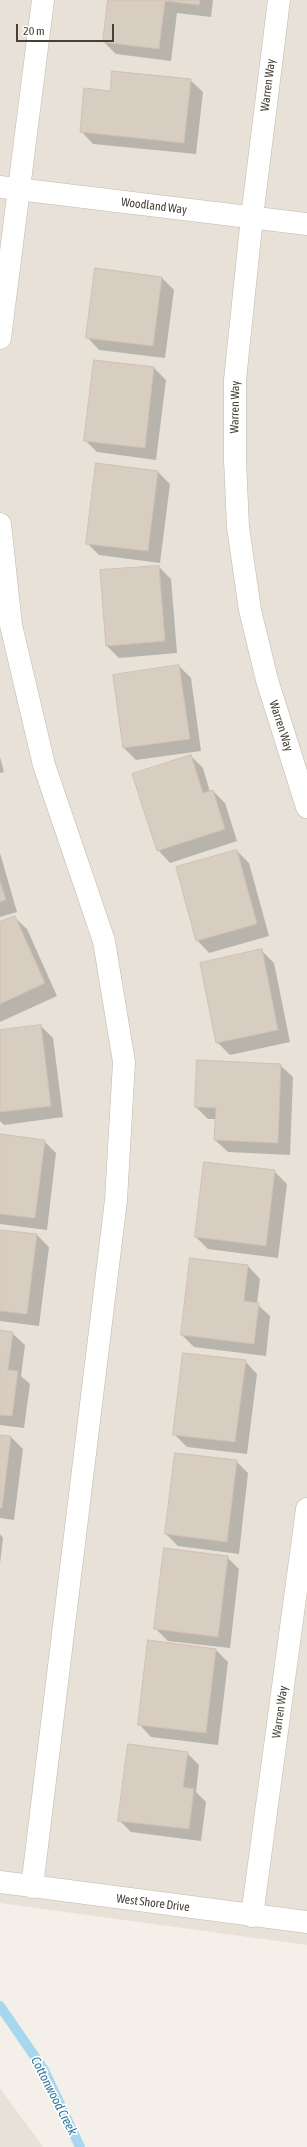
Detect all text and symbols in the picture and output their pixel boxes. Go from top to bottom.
scale bar [18,16,116,42]
text: 20 m [23,24,45,38]
street label: Warren Way [258,58,278,112]
street label: Woodland Way [120,195,188,217]
street label: Warren Way [227,380,243,434]
street label: Warren Way [266,699,296,753]
street label: Warren Way [269,1685,291,1739]
street label: West Shore Drive [116,1891,190,1915]
water label: Cottonwood Creek [28,2054,80,2138]

